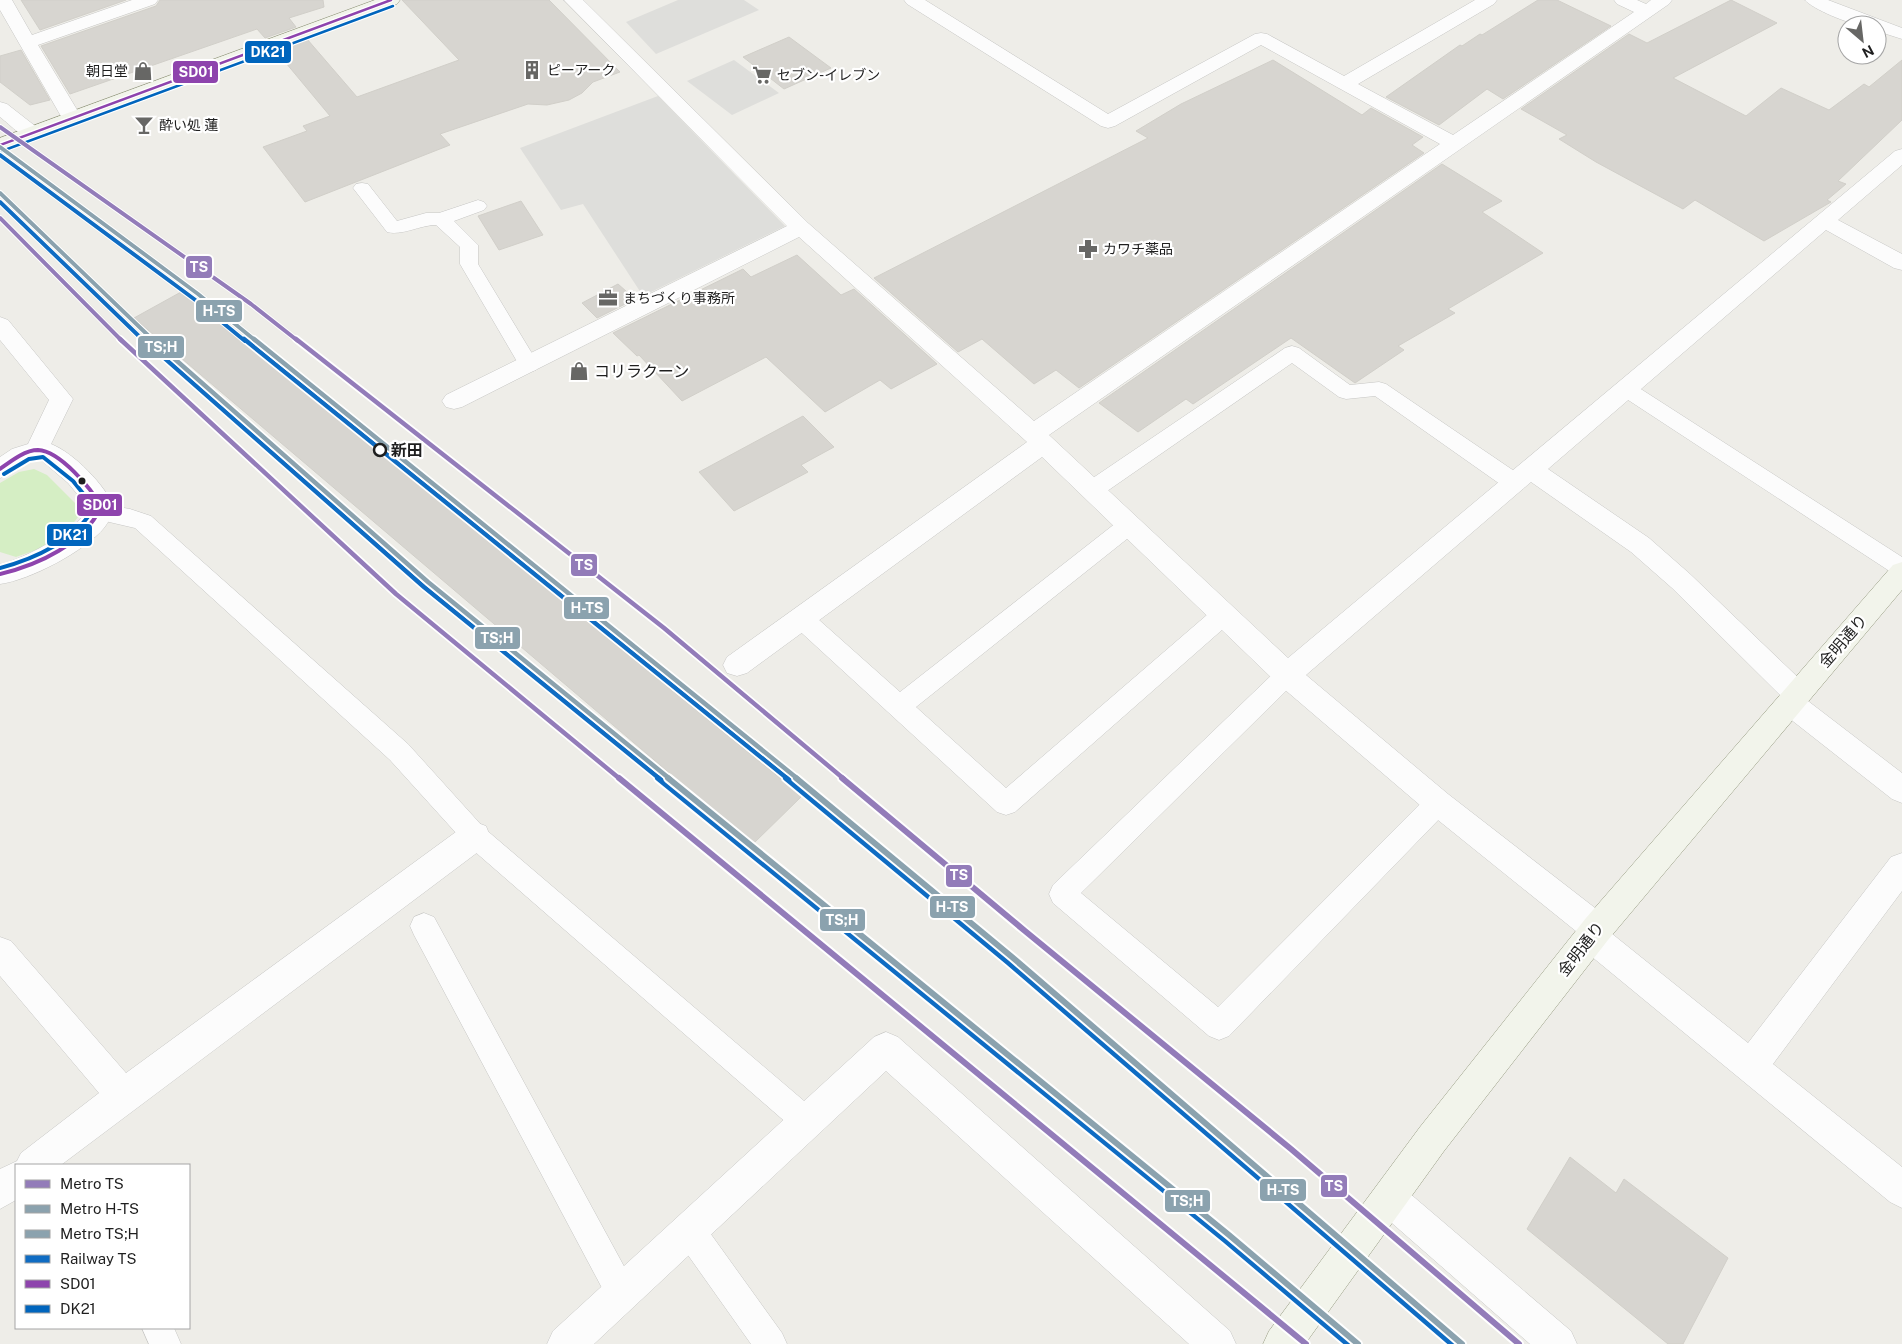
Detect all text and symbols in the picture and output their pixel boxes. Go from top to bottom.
north arrow [1837,15,1887,65]
line badge: DK21 [244,40,292,64]
text: N [1860,42,1877,61]
text: DK21 [251,44,286,60]
building icon: ピーアーク [521,59,543,81]
shop icon: 朝日堂 [132,60,154,82]
line badge: SD01 [172,60,219,84]
place label: ピーアーク [547,62,616,78]
place label: 朝日堂 [86,63,128,79]
text: SD01 [179,64,213,80]
supermarket icon: セブン-イレブン [751,64,773,86]
place label: セブン-イレブン [777,67,880,83]
bar icon: 酔い処 蓮 [133,114,155,136]
place label: 酔い処 蓮 [159,117,218,133]
pharmacy icon: カワチ薬品 [1077,238,1099,260]
place label: カワチ薬品 [1103,241,1173,257]
line badge: TS [185,255,213,279]
text: TS [190,259,208,275]
office icon: まちづくり事務所 [597,287,619,309]
place label: まちづくり事務所 [623,290,735,306]
line badge: H-TS [195,299,243,323]
text: H-TS [203,303,235,319]
line badge: TS;H [137,335,185,359]
text: TS;H [145,339,177,355]
shop icon: コリラクーン [568,360,590,382]
place label: コリラクーン [594,362,689,381]
place label: 新田 [391,441,423,460]
marker: 新田 [373,443,387,457]
unlabelled marker [77,476,87,486]
line badge: SD01 [76,493,123,517]
text: SD01 [83,497,117,513]
line badge: DK21 [46,523,93,547]
text: DK21 [53,527,88,543]
line badge: TS [570,553,598,577]
text: TS [575,557,593,573]
line badge: H-TS [563,596,610,620]
text: H-TS [571,600,603,616]
street label: 金明通り [1815,611,1871,671]
line badge: TS;H [474,626,521,650]
text: TS;H [481,630,513,646]
line badge: TS [945,864,973,888]
text: TS [950,867,968,883]
line badge: H-TS [929,895,976,919]
text: H-TS [936,899,968,915]
line badge: TS;H [819,908,866,932]
text: TS;H [826,912,858,928]
street label: 金明通り [1554,918,1608,980]
legend [15,1164,190,1329]
line badge: TS [1320,1174,1348,1198]
text: Metro TS [60,1175,124,1192]
line badge: H-TS [1259,1178,1307,1202]
text: TS [1325,1178,1343,1194]
text: H-TS [1267,1182,1299,1198]
line badge: TS;H [1164,1189,1211,1213]
text: TS;H [1171,1193,1203,1209]
text: Metro H-TS [60,1200,139,1217]
text: Metro TS;H [60,1225,139,1242]
text: Railway TS [60,1250,137,1267]
text: SD01 [60,1275,96,1292]
text: DK21 [60,1300,96,1317]

